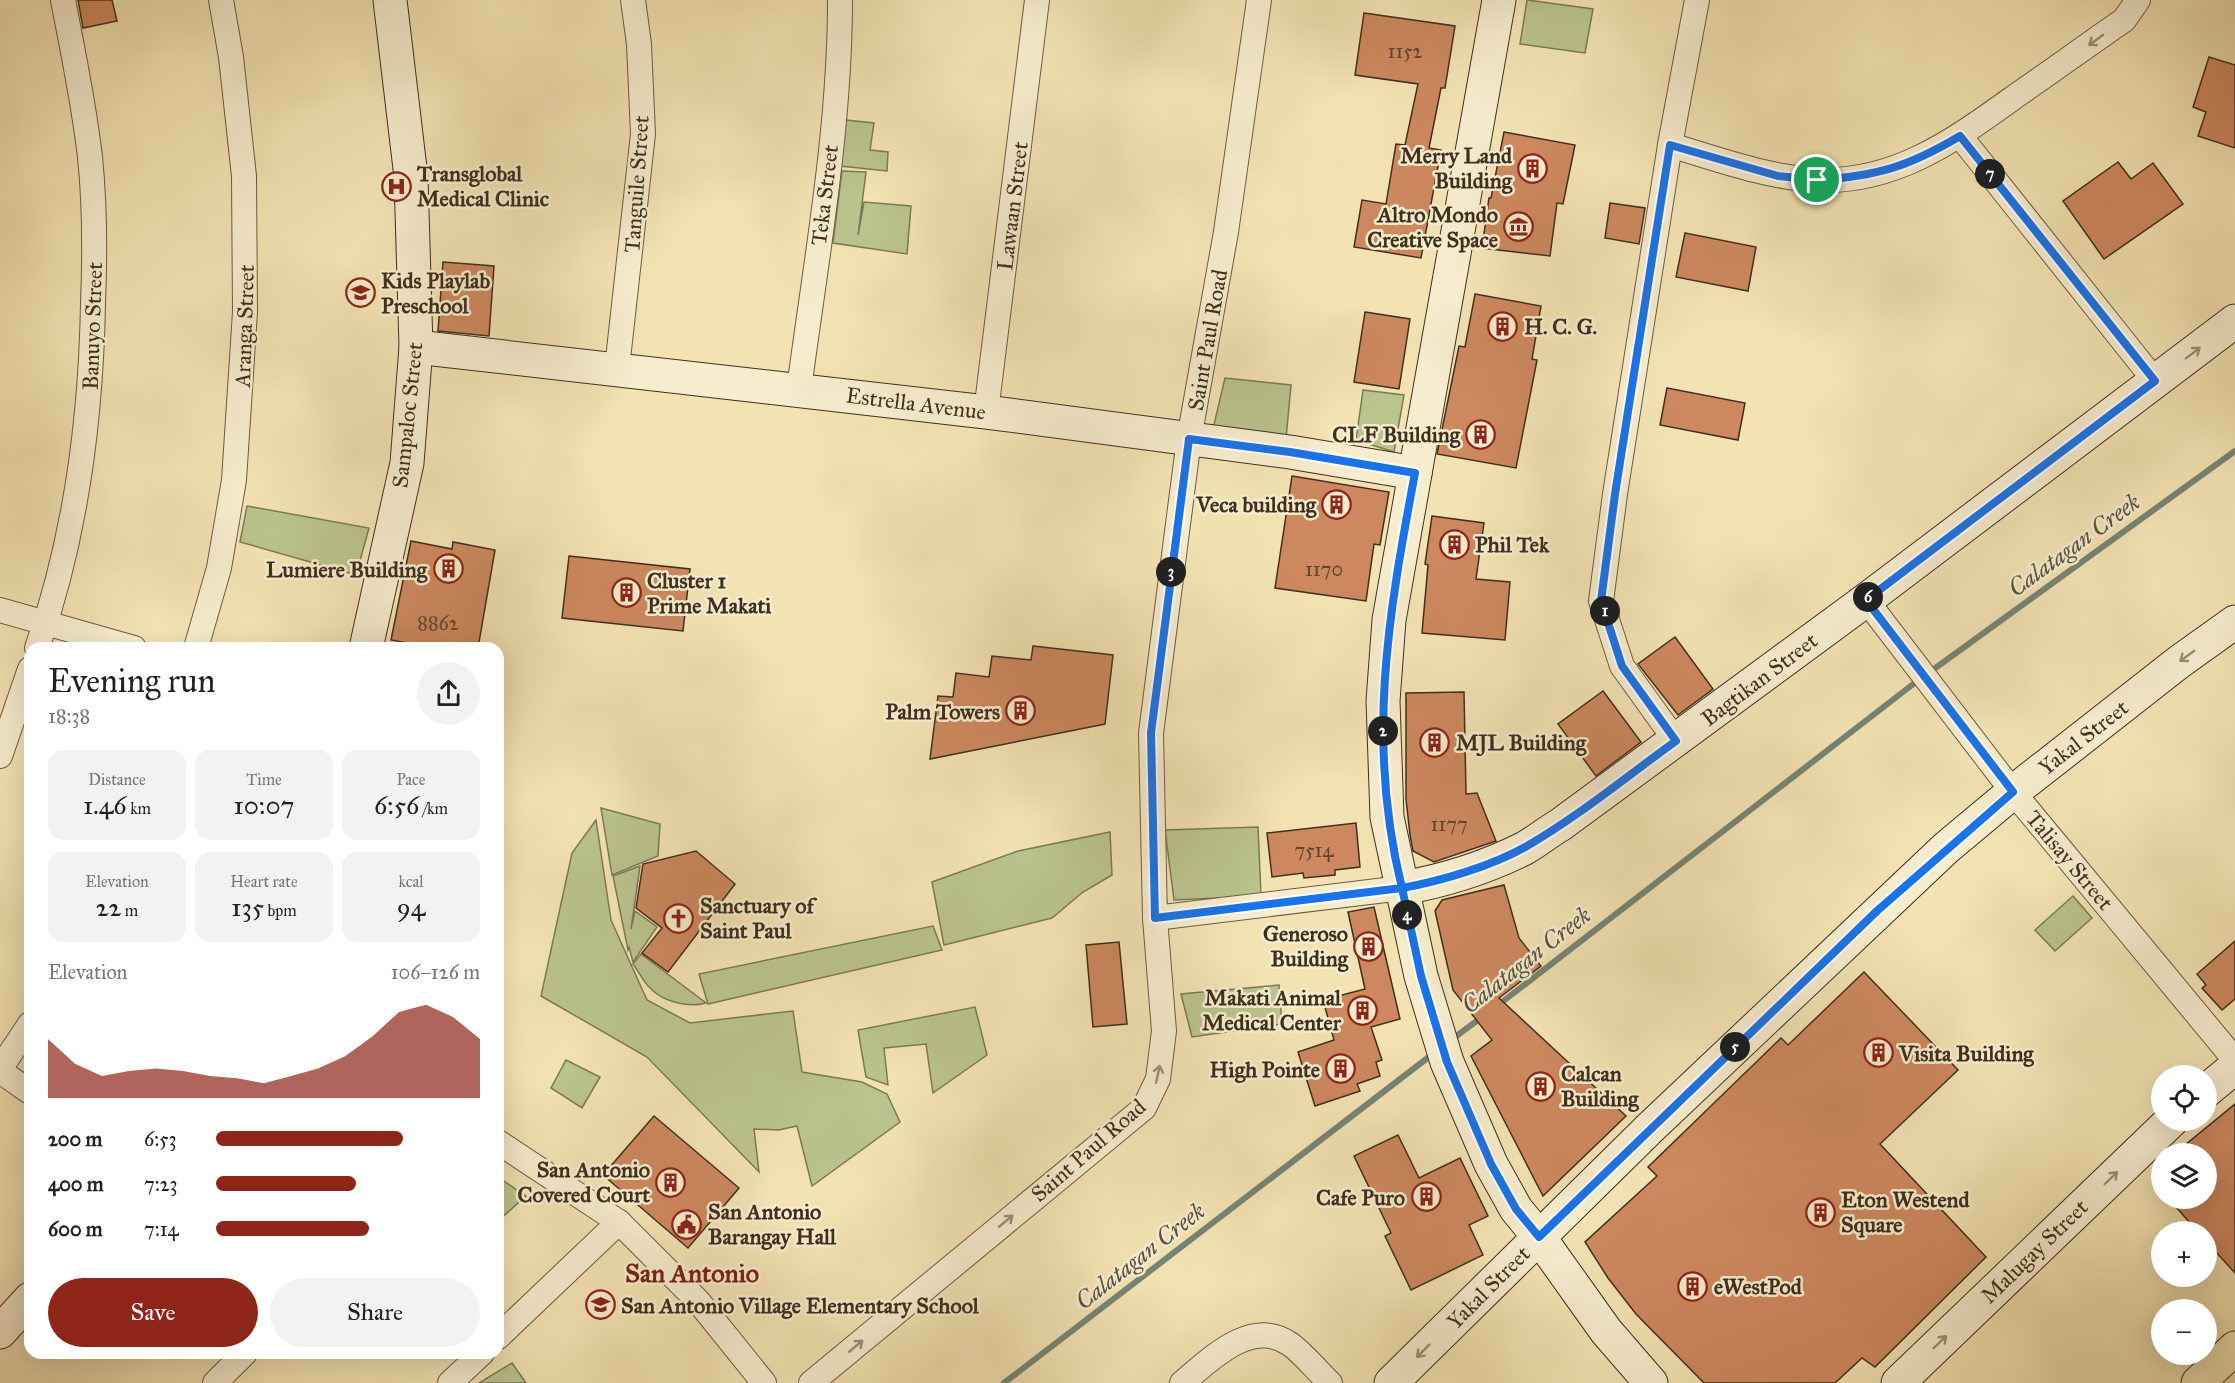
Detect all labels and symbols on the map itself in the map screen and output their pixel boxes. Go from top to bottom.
one-way arrow [2088,34,2104,46]
house number: 1152 [1388,39,1423,63]
street label: Tanguile Street [618,114,655,254]
street label: Lawaan Street [991,140,1034,272]
place label: Merry Land Building [1400,142,1513,194]
street label: Teka Street [805,143,844,247]
building icon: Merry Land Building [1517,152,1549,184]
pin [1791,154,1842,205]
pin: 7 [1975,159,2005,189]
place label: Transglobal Medical Clinic [416,160,550,212]
hospital icon: Transglobal Medical Clinic [380,170,412,202]
place label: Altro Mondo Creative Space [1367,201,1498,253]
museum icon: Altro Mondo Creative Space [1503,211,1535,243]
street label: Banuyo Street [77,261,108,390]
street label: Aranga Street [229,264,260,389]
place label: Kids Playlab Preschool [381,267,490,319]
street label: Saint Paul Road [1182,267,1233,413]
school or university icon: Kids Playlab Preschool [344,277,376,309]
building icon: H. C. G. [1487,310,1519,342]
place label: H. C. G. [1524,313,1597,340]
street label: Sampaloc Street [386,341,429,489]
one-way arrow [2184,347,2200,359]
street label: Estrella Avenue [844,382,987,425]
building icon: CLF Building [1465,418,1497,450]
place label: CLF Building [1332,421,1461,448]
water label: Calatagan Creek [2002,487,2146,603]
building icon: Veca building [1321,488,1353,520]
place label: Veca building [1195,491,1317,518]
building icon: Phil Tek [1438,528,1470,560]
place label: Phil Tek [1475,531,1550,558]
building icon: Lumiere Building [432,553,464,585]
place label: Lumiere Building [266,556,428,583]
pin: 3 [1156,557,1186,587]
house number: 1170 [1305,557,1343,581]
place label: Cluster 1 Prime Makati [647,567,772,619]
building icon: Cluster 1 Prime Makati [610,577,642,609]
pin: 6 [1853,582,1883,612]
pin: 1 [1590,596,1620,626]
house number: 8862 [417,611,459,635]
street label: Bagtikan Street [1696,627,1823,732]
one-way arrow [2180,650,2196,662]
street label: Yakal Street [2033,694,2134,781]
building icon: Palm Towers [1005,695,1037,727]
place label: Palm Towers [885,698,1000,725]
pin: 2 [1368,716,1398,746]
building icon: MJL Building [1419,726,1451,758]
place label: MJL Building [1456,729,1587,757]
street label: Talisay Street [2020,805,2119,916]
house number: 1177 [1430,812,1468,836]
house number: 7514 [1294,838,1334,862]
place label: Sanctuary of Saint Paul [700,892,817,944]
pin: 4 [1392,900,1422,930]
water label: Calatagan Creek [1455,900,1597,1020]
church icon: Sanctuary of Saint Paul [663,902,695,934]
place label: Generoso Building [1263,920,1349,972]
building icon: Generoso Building [1353,930,1385,962]
place label: Makati Animal Medical Center [1202,984,1342,1036]
building icon: Makati Animal Medical Center [1346,994,1378,1026]
pin: 5 [1720,1032,1750,1062]
building icon: Visita Building [1862,1037,1894,1069]
place label: Visita Building [1898,1040,2034,1067]
building icon: High Pointe [1325,1053,1357,1085]
place label: High Pointe [1210,1056,1320,1083]
place label: Calcan Building [1561,1060,1639,1112]
one-way arrow [1153,1064,1164,1084]
building icon: Calcan Building [1524,1070,1556,1102]
street label: Saint Paul Road [1025,1093,1151,1208]
place label: San Antonio Covered Court [517,1156,650,1208]
building icon: San Antonio Covered Court [655,1166,687,1198]
one-way arrow [2103,1170,2118,1185]
building icon: Cafe Puro [1410,1181,1442,1213]
place label: Cafe Puro [1316,1184,1405,1211]
place label: Eton Westend Square [1841,1186,1970,1238]
street label: Malugay Street [1975,1193,2094,1309]
water label: Calatagan Creek [1069,1196,1211,1316]
building icon: Eton Westend Square [1804,1196,1836,1228]
place label: San Antonio Barangay Hall [708,1198,837,1250]
public building icon: San Antonio Barangay Hall [671,1208,703,1240]
one-way arrow [998,1214,1013,1228]
street label: Yakal Street [1441,1240,1536,1335]
district label: San Antonio [625,1257,759,1289]
building icon: eWestPod [1677,1270,1709,1302]
place label: eWestPod [1714,1273,1803,1300]
school or university icon: San Antonio Village Elementary School [584,1289,616,1321]
place label: San Antonio Village Elementary School [621,1292,980,1319]
one-way arrow [1932,1335,1947,1349]
one-way arrow [848,1339,864,1352]
one-way arrow [1415,1344,1430,1359]

